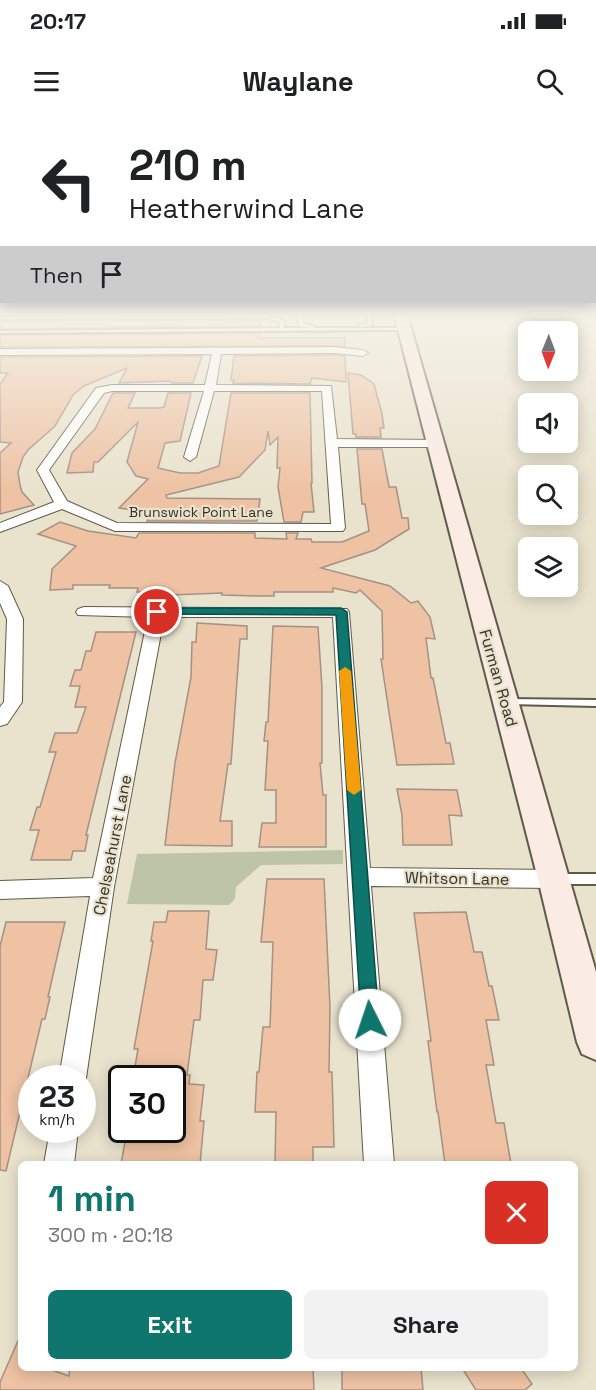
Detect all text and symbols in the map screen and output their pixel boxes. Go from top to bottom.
text: 20:17 [30,7,86,35]
text: Waylane [243,64,353,99]
icon: menu [30,65,63,98]
icon: search [533,65,566,98]
text: 210 m [129,139,247,192]
icon: left [30,144,108,222]
text: Heatherwind Lane [129,191,364,226]
icon: arrive [95,258,128,291]
text: Then [30,261,83,289]
north arrow [518,321,578,381]
map controls [518,321,578,597]
button: sound [518,393,578,453]
button: search [518,465,578,525]
street label: Brunswick Point Lane [129,503,273,521]
button: layers [518,537,578,597]
pin [131,586,182,637]
icon: arrive [140,595,173,628]
street label: Furman Road [475,627,522,729]
street label: Chelseahurst Lane [89,773,136,917]
street label: Whitson Lane [405,867,509,890]
position arrow [338,988,402,1052]
speed limit sign: 30 [108,1065,186,1143]
text: 23 [39,1077,75,1116]
text: km/h [39,1110,75,1129]
text: 1 min [48,1176,136,1222]
button: close [485,1181,548,1244]
text: 300 m · 20:18 [48,1222,173,1248]
button: Exit [48,1290,292,1359]
button: Share [304,1290,548,1359]

